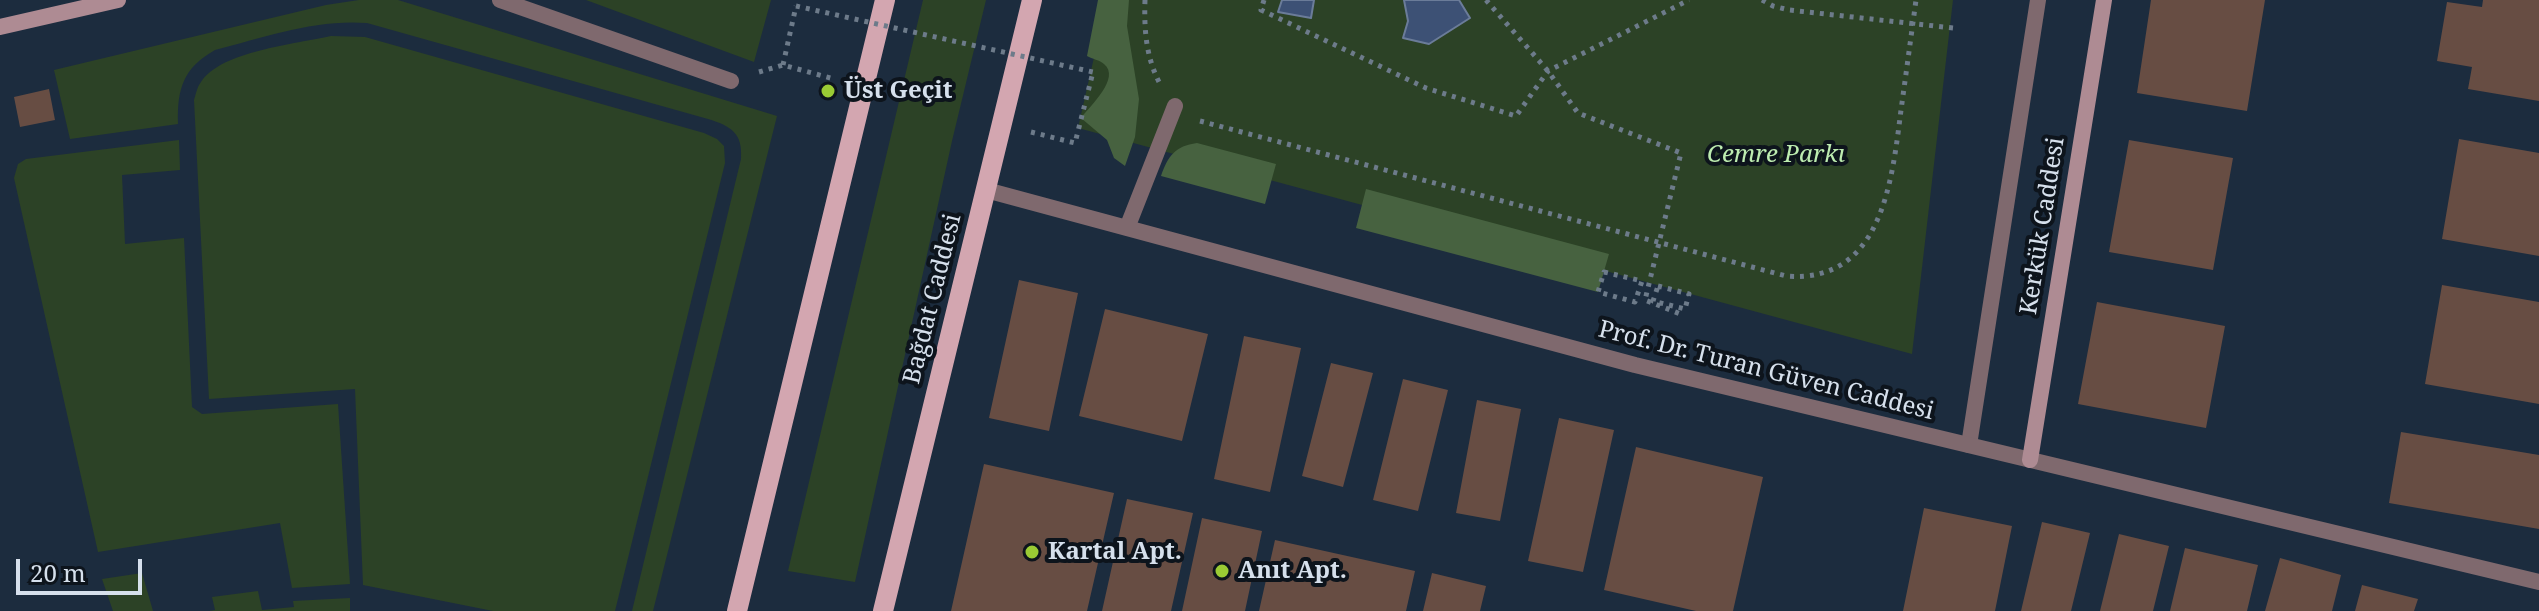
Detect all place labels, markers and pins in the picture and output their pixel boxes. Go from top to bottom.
place label: Üst Geçit [844,77,952,105]
marker: Üst Geçit [819,82,837,100]
place label: Kartal Apt. [1048,538,1182,566]
marker: Kartal Apt. [1023,543,1041,561]
place label: Anıt Apt. [1238,557,1347,585]
marker: Anıt Apt. [1213,562,1231,580]

